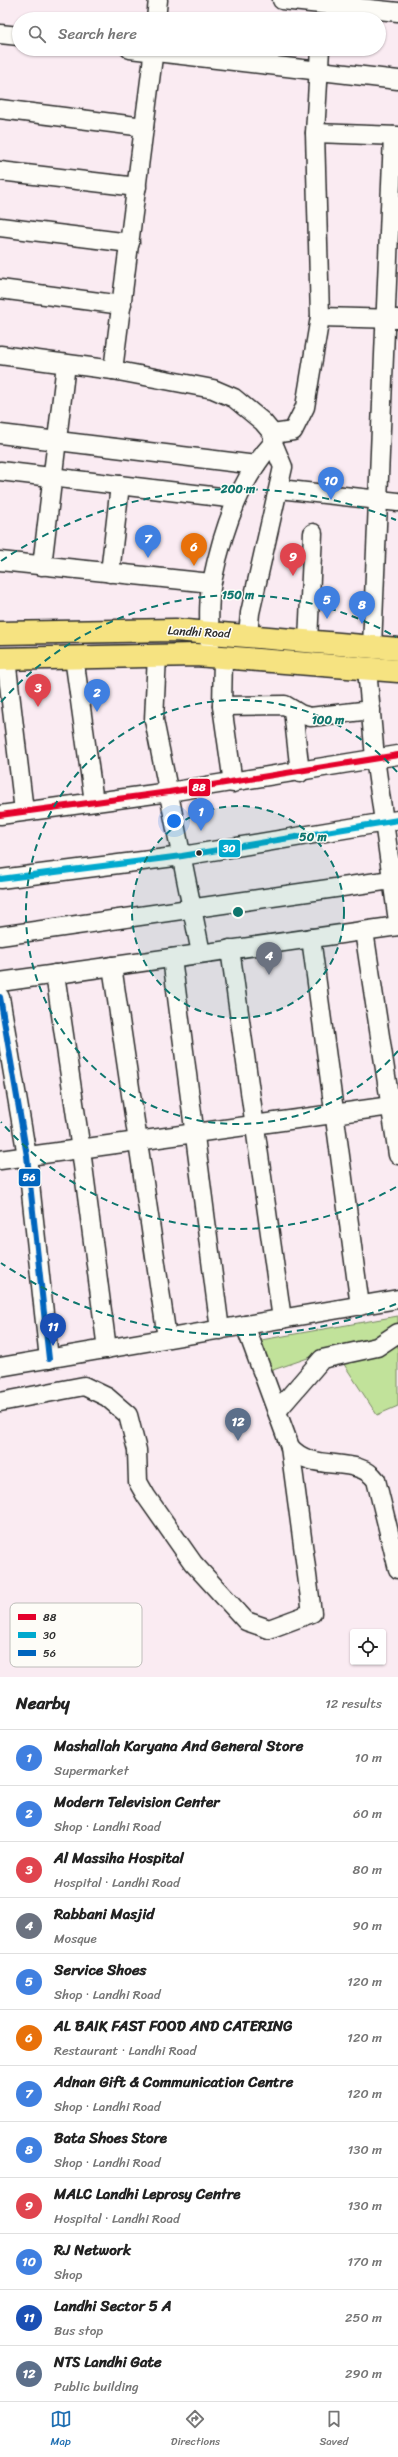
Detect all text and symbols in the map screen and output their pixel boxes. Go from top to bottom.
search box [12,12,386,56]
text: Search here [58,21,137,47]
icon: search [26,23,48,45]
pin: 10 [318,467,344,500]
text: 200 m [220,478,256,500]
pin: 7 [135,525,161,558]
pin: 6 [181,533,207,566]
pin: 9 [280,543,306,576]
text: 150 m [222,584,255,606]
pin: 5 [314,586,340,619]
pin: 8 [349,591,375,624]
street label: Landhi Road [167,619,233,645]
pin: 3 [25,674,51,707]
pin: 2 [84,679,110,712]
text: 100 m [312,709,345,731]
line badge: 88 [188,778,211,797]
text: 88 [191,778,206,797]
pin: 1 [188,798,214,831]
your location [164,811,184,831]
text: 50 m [299,826,327,848]
line badge: 30 [218,839,241,858]
text: 30 [222,839,236,858]
unlabelled marker [194,848,204,858]
centre of rings [231,905,245,919]
pin: 4 [256,942,282,975]
line badge: 56 [18,1168,41,1187]
text: 56 [23,1168,35,1187]
pin: 11 [40,1313,66,1346]
pin: 12 [225,1408,251,1441]
legend [10,1603,142,1667]
text: 88 [43,1608,57,1627]
text: 30 [43,1626,56,1645]
map controls [350,1629,386,1665]
button: locate [350,1629,386,1665]
text: 56 [43,1644,56,1663]
text: Nearby [16,1688,70,1718]
text: 12 results [325,1692,382,1715]
text: Mashallah Karyana And General Store [54,1733,303,1759]
text: 1 [26,1746,32,1769]
text: 10 m [355,1746,382,1769]
text: Supermarket [54,1759,129,1782]
text: Modern Television Center [54,1789,219,1815]
text: 2 [25,1802,33,1825]
text: 60 m [353,1802,382,1825]
text: Shop · Landhi Road [54,1815,161,1838]
text: Al Massiha Hospital [54,1845,184,1871]
text: 3 [25,1858,33,1881]
text: 80 m [353,1858,382,1881]
text: Hospital · Landhi Road [54,1871,180,1894]
text: Rabbani Masjid [54,1901,154,1927]
text: 4 [25,1914,33,1937]
text: 90 m [352,1914,382,1937]
text: Mosque [54,1927,97,1950]
text: Service Shoes [54,1957,147,1983]
text: 5 [25,1970,33,1993]
text: 120 m [347,1970,382,1993]
text: Shop · Landhi Road [54,1983,161,2006]
text: AL BAIK FAST FOOD AND CATERING [54,2013,293,2039]
text: 6 [25,2026,33,2049]
text: 120 m [347,2026,382,2049]
text: Restaurant · Landhi Road [54,2039,196,2062]
text: Adnan Gift & Communication Centre [54,2069,293,2095]
text: 7 [25,2082,33,2105]
text: 120 m [347,2082,382,2105]
text: Shop · Landhi Road [54,2095,161,2118]
text: Bata Shoes Store [54,2125,167,2151]
text: 8 [25,2138,33,2161]
text: 130 m [348,2138,382,2161]
text: Shop · Landhi Road [54,2151,161,2174]
text: MALC Landhi Leprosy Centre [54,2181,241,2207]
text: 9 [25,2194,33,2217]
text: 130 m [348,2194,382,2217]
text: Hospital · Landhi Road [54,2207,180,2230]
text: RJ Network [54,2237,131,2263]
text: 10 [22,2250,36,2273]
text: 170 m [347,2250,382,2273]
text: Shop [54,2263,82,2286]
text: Landhi Sector 5 A [54,2293,172,2319]
text: 11 [23,2306,35,2329]
text: 250 m [345,2306,382,2329]
text: Bus stop [54,2319,103,2342]
text: NTS Landhi Gate [54,2349,162,2375]
text: 12 [22,2362,36,2385]
text: 290 m [345,2362,382,2385]
text: Public building [54,2375,139,2398]
tab: Map [50,2408,72,2451]
tab: Directions [171,2408,220,2451]
tab: Saved [319,2408,348,2451]

